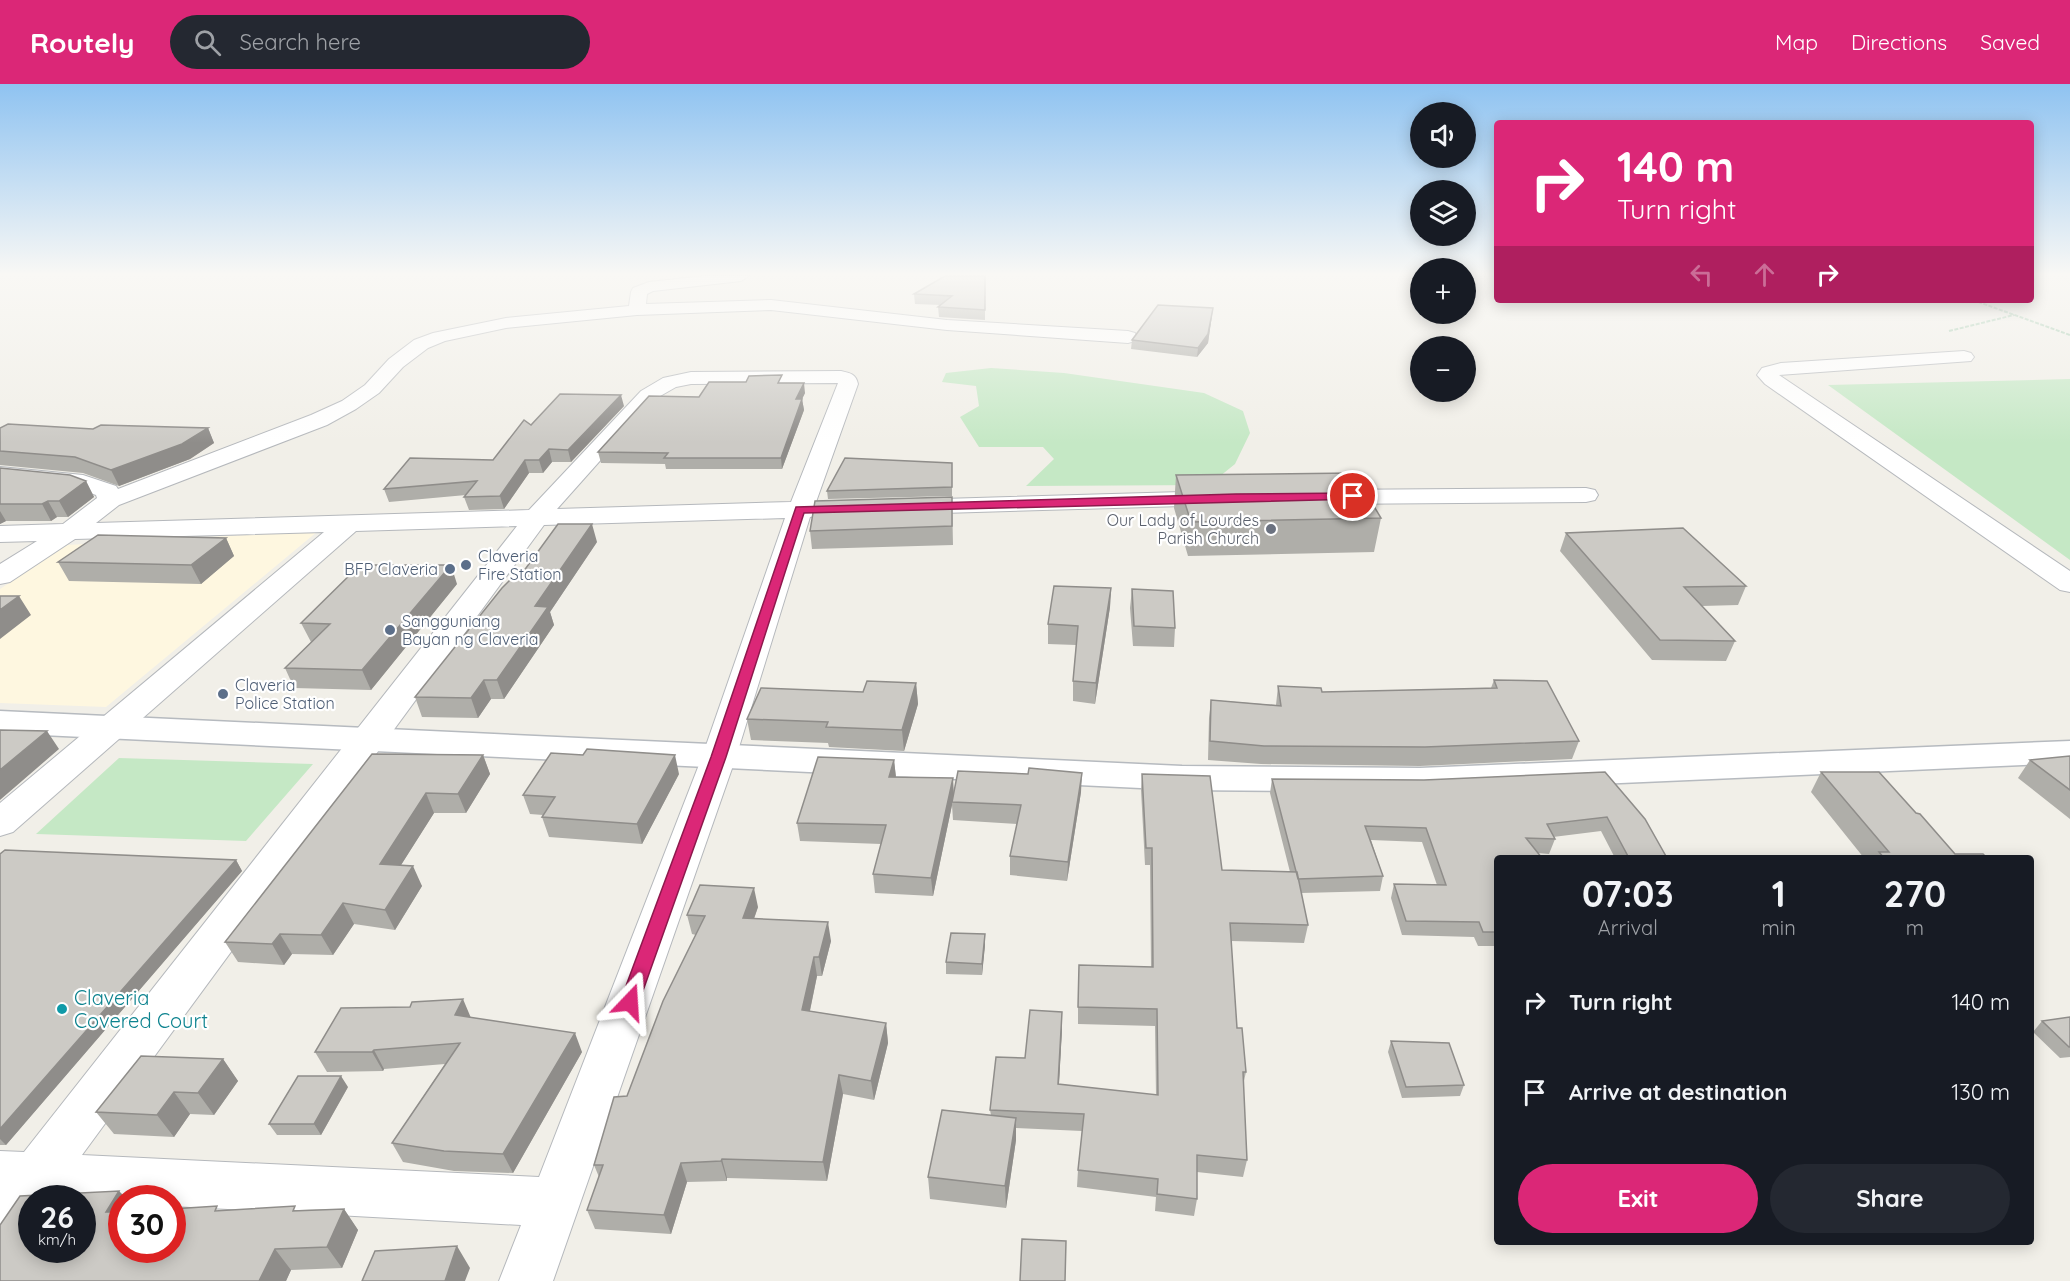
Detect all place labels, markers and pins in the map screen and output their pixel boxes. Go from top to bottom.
pin [1327,470,1378,521]
place label: Our Lady of Lourdes Parish Church [1107,510,1259,548]
marker: Our Lady of Lourdes Parish Church [1264,522,1278,536]
place label: Claveria Fire Station [478,546,562,584]
marker: Claveria Fire Station [459,558,473,572]
place label: BFP Claveria [344,559,438,579]
marker: BFP Claveria [443,562,457,576]
place label: Sangguniang Bayan ng Claveria [402,611,538,649]
marker: Sangguniang Bayan ng Claveria [383,623,397,637]
place label: Claveria Police Station [235,675,335,713]
marker: Claveria Police Station [216,687,230,701]
place label: Claveria Covered Court [74,985,208,1033]
marker: Claveria Covered Court [55,1002,69,1016]

